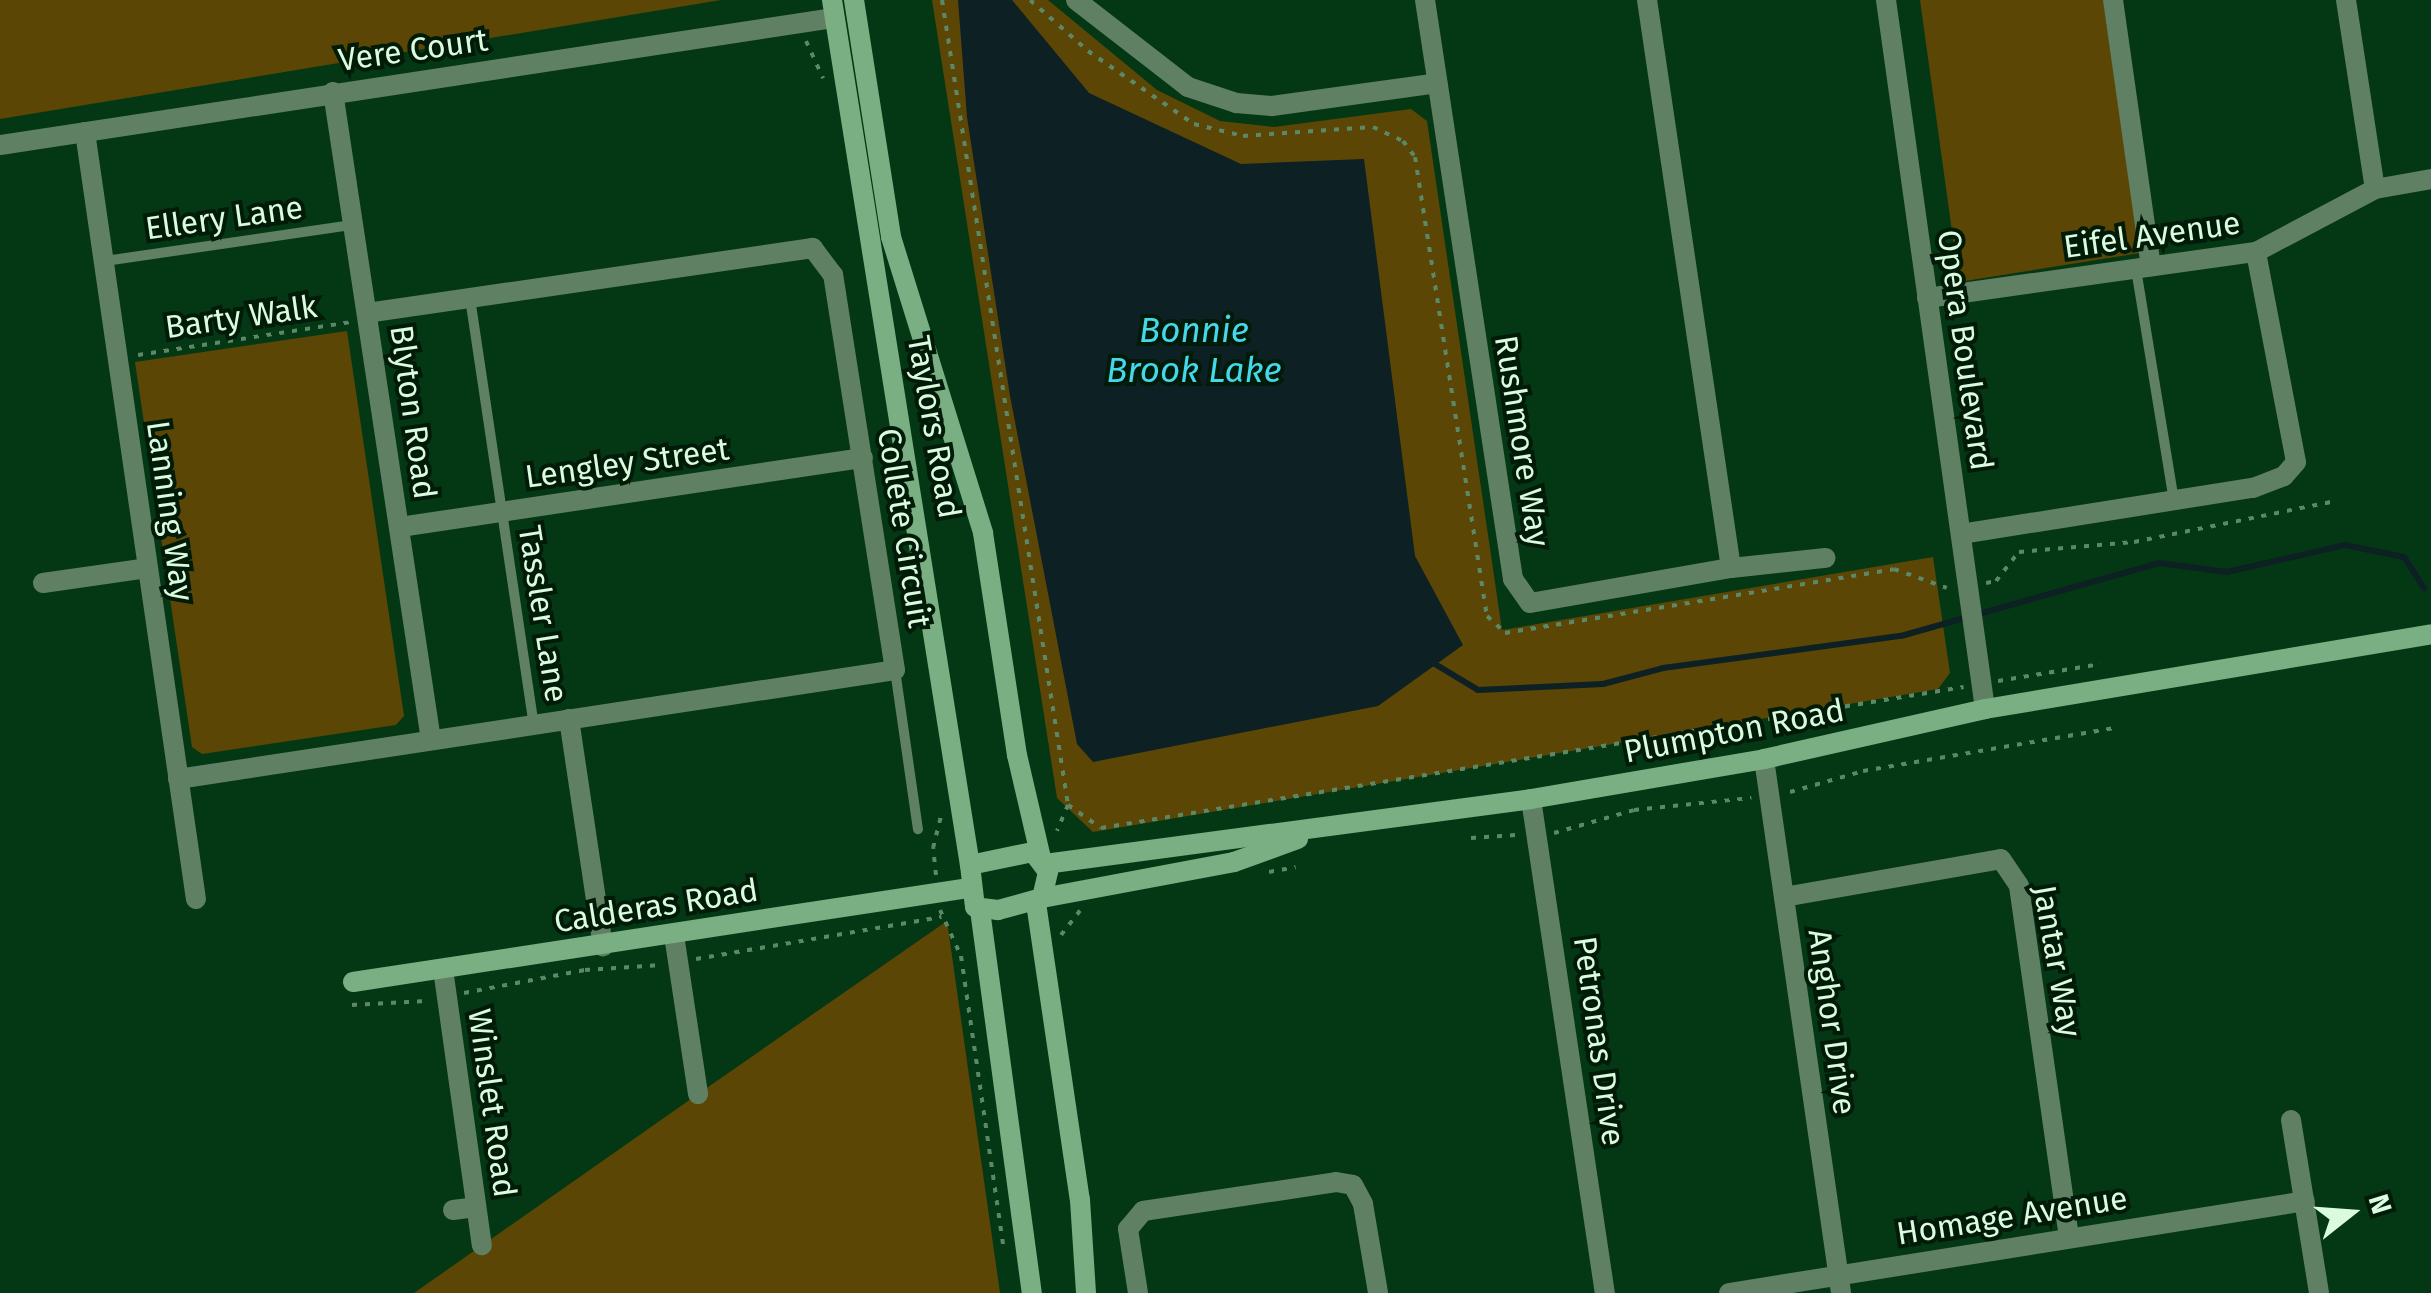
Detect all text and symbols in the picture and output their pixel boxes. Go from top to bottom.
street label: Vere Court [336,21,490,79]
street label: Ellery Lane [143,188,305,248]
street label: Eifel Avenue [2061,204,2243,266]
street label: Opera Boulevard [1929,227,2001,473]
street label: Barty Walk [162,287,320,347]
water label: Bonnie Brook Lake [1106,309,1282,391]
street label: Blyton Road [382,323,444,501]
street label: Taylors Road [899,333,969,521]
street label: Rushmore Way [1486,333,1558,549]
street label: Lanning Way [138,418,202,604]
street label: Collete Circuit [869,425,939,631]
street label: Lengley Street [523,430,731,496]
street label: Tassler Lane [510,523,576,705]
street label: Plumpton Road [1621,691,1847,771]
street label: Calderas Road [551,871,761,941]
street label: Jantar Way [2025,882,2089,1040]
street label: Anghor Drive [1800,927,1864,1117]
street label: Petronas Drive [1565,934,1633,1148]
street label: Winslet Road [460,1006,524,1200]
north arrow [2301,1163,2401,1263]
street label: Homage Avenue [1894,1179,2130,1253]
text: N [2362,1190,2399,1218]

